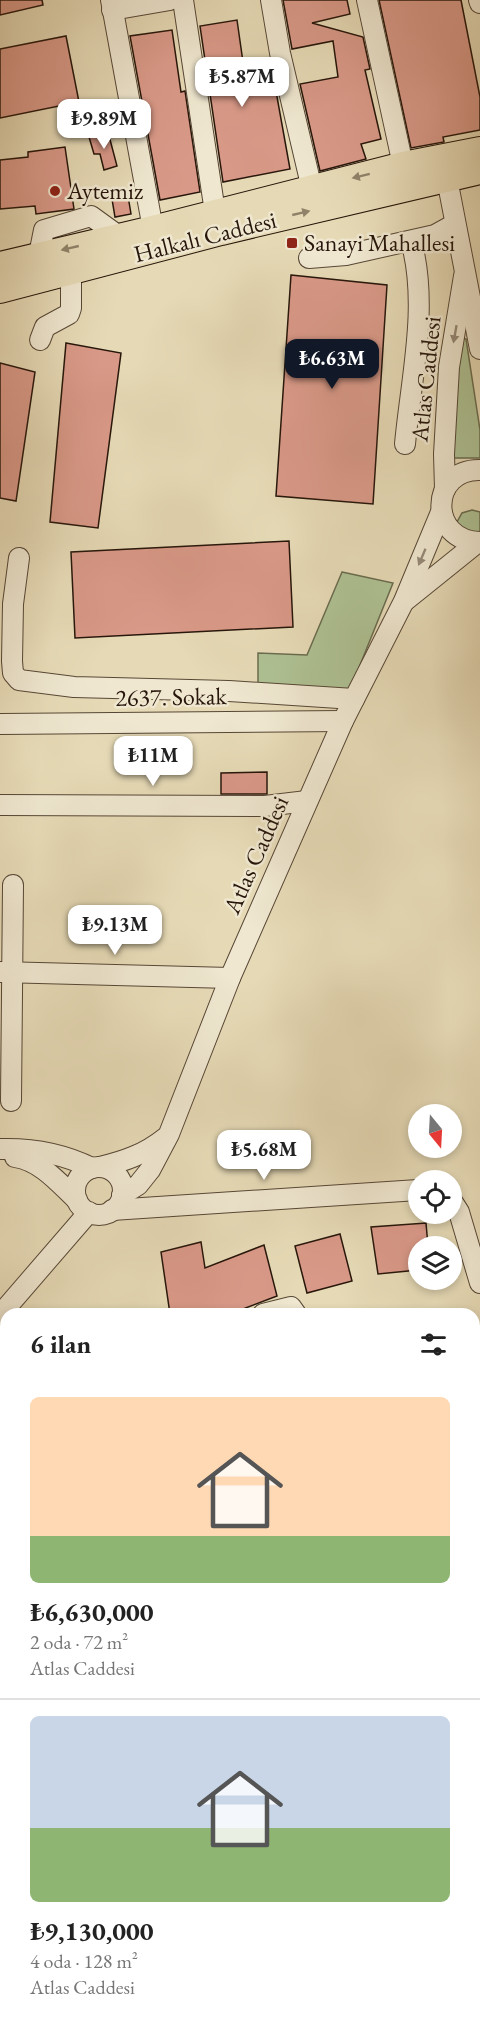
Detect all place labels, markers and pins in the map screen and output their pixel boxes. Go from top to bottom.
pin: ₺5.87M [193,57,291,108]
pin: ₺9.89M [55,99,153,150]
place label: Aytemiz [66,175,143,206]
marker: Aytemiz [48,184,62,198]
place label: Sanayi Mahallesi [304,227,455,258]
marker: Sanayi Mahallesi [285,236,299,250]
pin: ₺6.63M [283,339,381,390]
pin: ₺11M [117,736,189,787]
pin: ₺9.13M [66,905,164,956]
pin: ₺5.68M [215,1130,313,1181]

